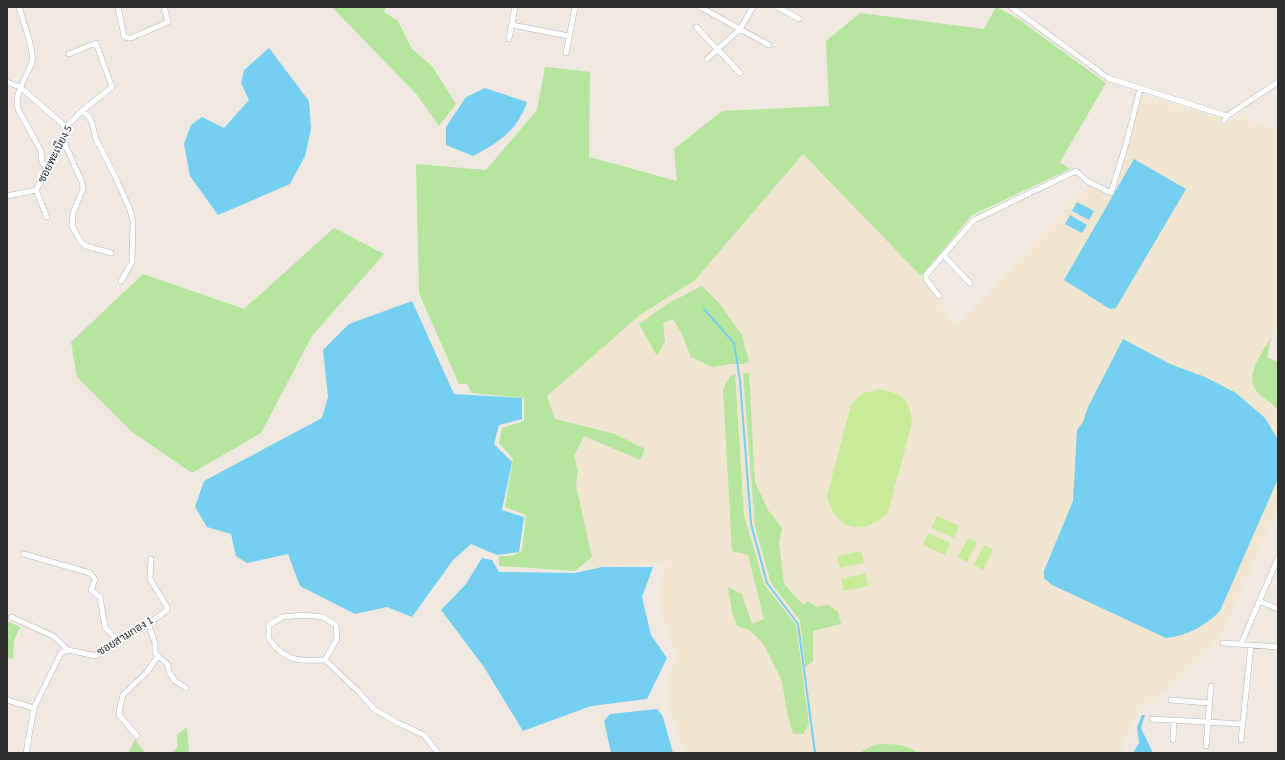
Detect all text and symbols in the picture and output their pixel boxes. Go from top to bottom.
street label: ซอยพะเนียง 5 [33,122,76,185]
street label: ซอยสามกอง 1 [94,613,156,659]

